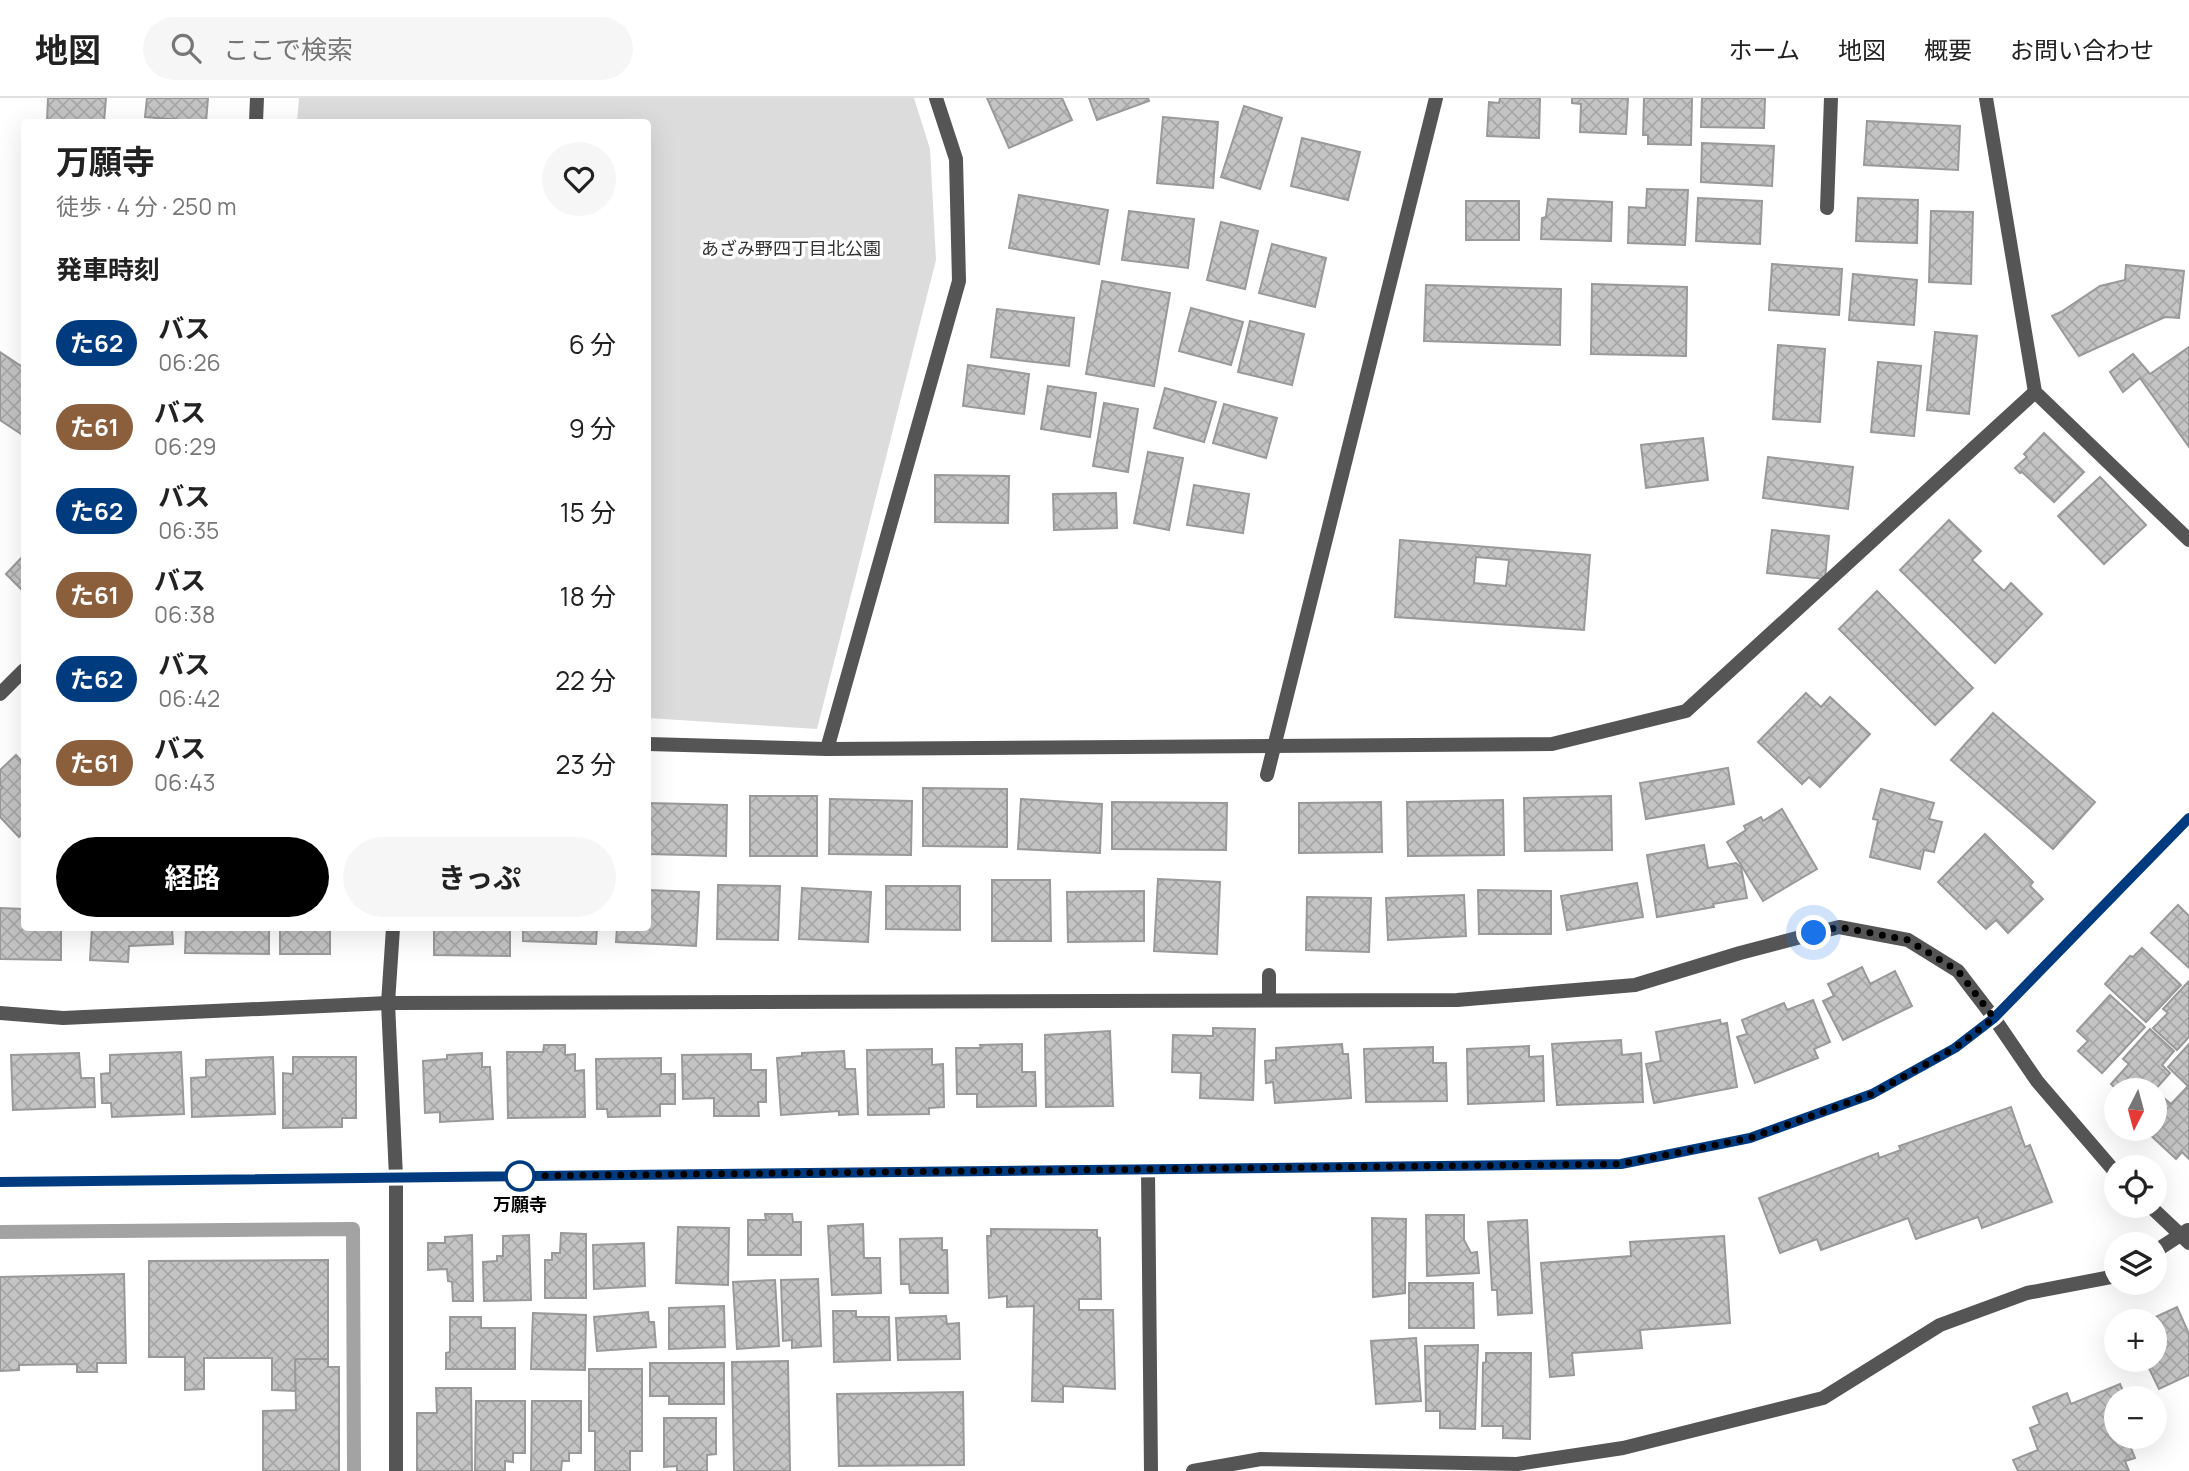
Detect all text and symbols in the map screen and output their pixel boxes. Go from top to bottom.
search box [143,17,633,80]
text: 地図 [35,27,101,72]
icon: search [167,29,205,67]
text: ここで検索 [223,31,353,67]
text: ホーム [1729,33,1800,66]
text: 地図 [1838,33,1886,66]
text: 概要 [1924,33,1972,66]
text: お問い合わせ [2010,33,2154,66]
text: 万願寺 [56,139,155,184]
button: heart [542,142,616,216]
text: 徒歩 · 4 分 · 250 m [56,190,237,222]
park label: あざみ野四丁目北公園 [701,236,881,260]
text: 発車時刻 [56,251,160,287]
text: バス [158,310,210,346]
text: た62 [70,326,123,359]
text: 6 分 [569,326,616,362]
text: 06:26 [158,346,221,378]
text: バス [154,394,206,430]
text: た61 [70,410,119,443]
text: 9 分 [569,410,616,446]
text: 06:29 [154,430,217,462]
text: バス [158,478,210,514]
text: た62 [70,494,123,527]
text: 15 分 [560,494,616,530]
text: 06:35 [158,514,219,546]
text: バス [154,562,206,598]
text: た61 [70,578,119,611]
text: 18 分 [560,578,616,614]
text: 06:38 [154,598,215,630]
text: バス [158,646,210,682]
text: た62 [70,662,123,695]
text: 22 分 [555,662,616,698]
text: 06:42 [158,682,220,714]
text: バス [154,730,206,766]
text: た61 [70,746,119,779]
text: 23 分 [556,746,616,782]
text: 06:43 [154,766,216,798]
button: 経路 [56,837,329,917]
button: きっぷ [343,837,616,917]
your location [1796,915,1831,950]
north arrow [2104,1078,2166,1141]
map controls [2104,1078,2167,1449]
button: locate [2104,1155,2167,1218]
marker: 万願寺 [505,1161,535,1191]
place label: 万願寺 [493,1192,547,1216]
button: layers [2104,1232,2167,1295]
button: + [2104,1309,2167,1372]
button: − [2104,1386,2167,1449]

